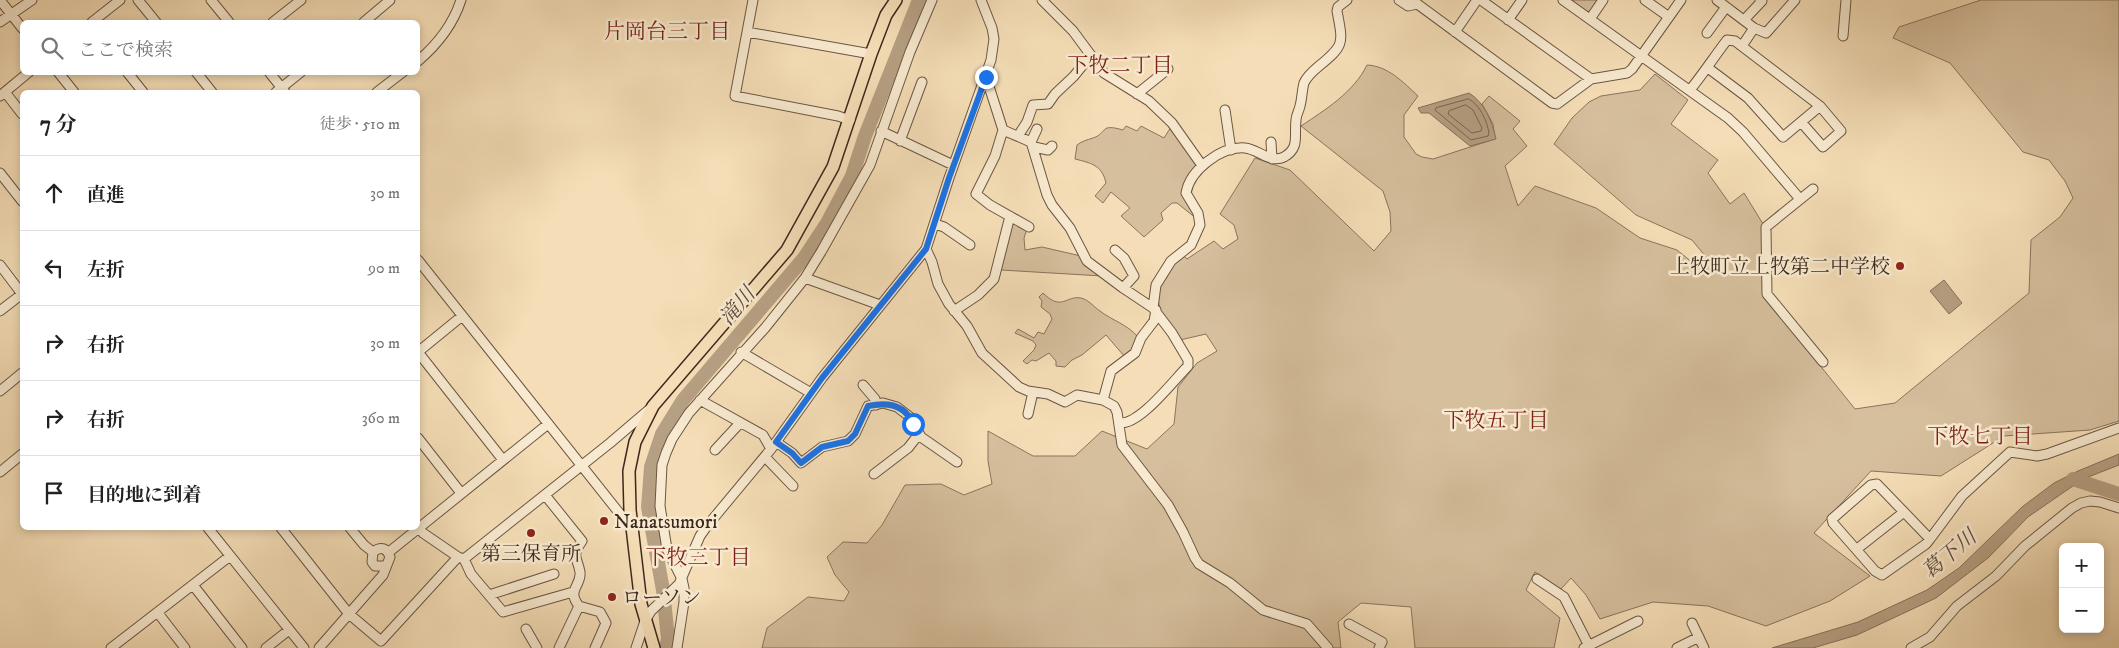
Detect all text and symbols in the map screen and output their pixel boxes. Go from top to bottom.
district label: 片岡台三丁目 [604,19,730,45]
search box [20,20,420,75]
icon: search [38,34,66,62]
text: ここで検索 [78,39,173,62]
district label: 下牧二丁目 [1068,53,1173,79]
route end [975,66,998,89]
text: 7 分 [40,112,77,138]
text: 徒歩 · 510 m [319,114,400,134]
icon: ahead [40,179,68,207]
text: 30 m [370,183,400,203]
text: 直進 [87,184,125,207]
icon: left [40,254,68,282]
place label: 上牧町立上牧第二中学校 [1670,255,1890,280]
text: 90 m [368,258,400,278]
text: 左折 [87,259,125,282]
marker: 上牧町立上牧第二中学校 [1894,260,1906,272]
water label: 滝川 [714,281,763,331]
icon: right [40,329,68,357]
text: 30 m [370,333,400,353]
text: 右折 [87,334,125,357]
icon: right [40,404,68,432]
text: 360 m [362,408,400,428]
district label: 下牧五丁目 [1444,408,1549,434]
text: 右折 [87,409,125,432]
route start [902,413,925,436]
district label: 下牧七丁目 [1928,424,2033,450]
icon: arrive [40,479,68,507]
text: 目的地に到着 [87,484,201,507]
place label: Nanatsumori [614,510,717,535]
marker: Nanatsumori [598,515,610,527]
water label: 葛下川 [1917,523,1984,585]
marker: 第三保育所 [525,527,537,539]
place label: 第三保育所 [481,542,581,567]
map controls [2059,543,2104,633]
button: + [2059,543,2104,588]
district label: 下牧三丁目 [646,545,751,571]
place label: ローソン [622,586,701,611]
button: − [2059,588,2104,633]
marker: ローソン [606,591,618,603]

